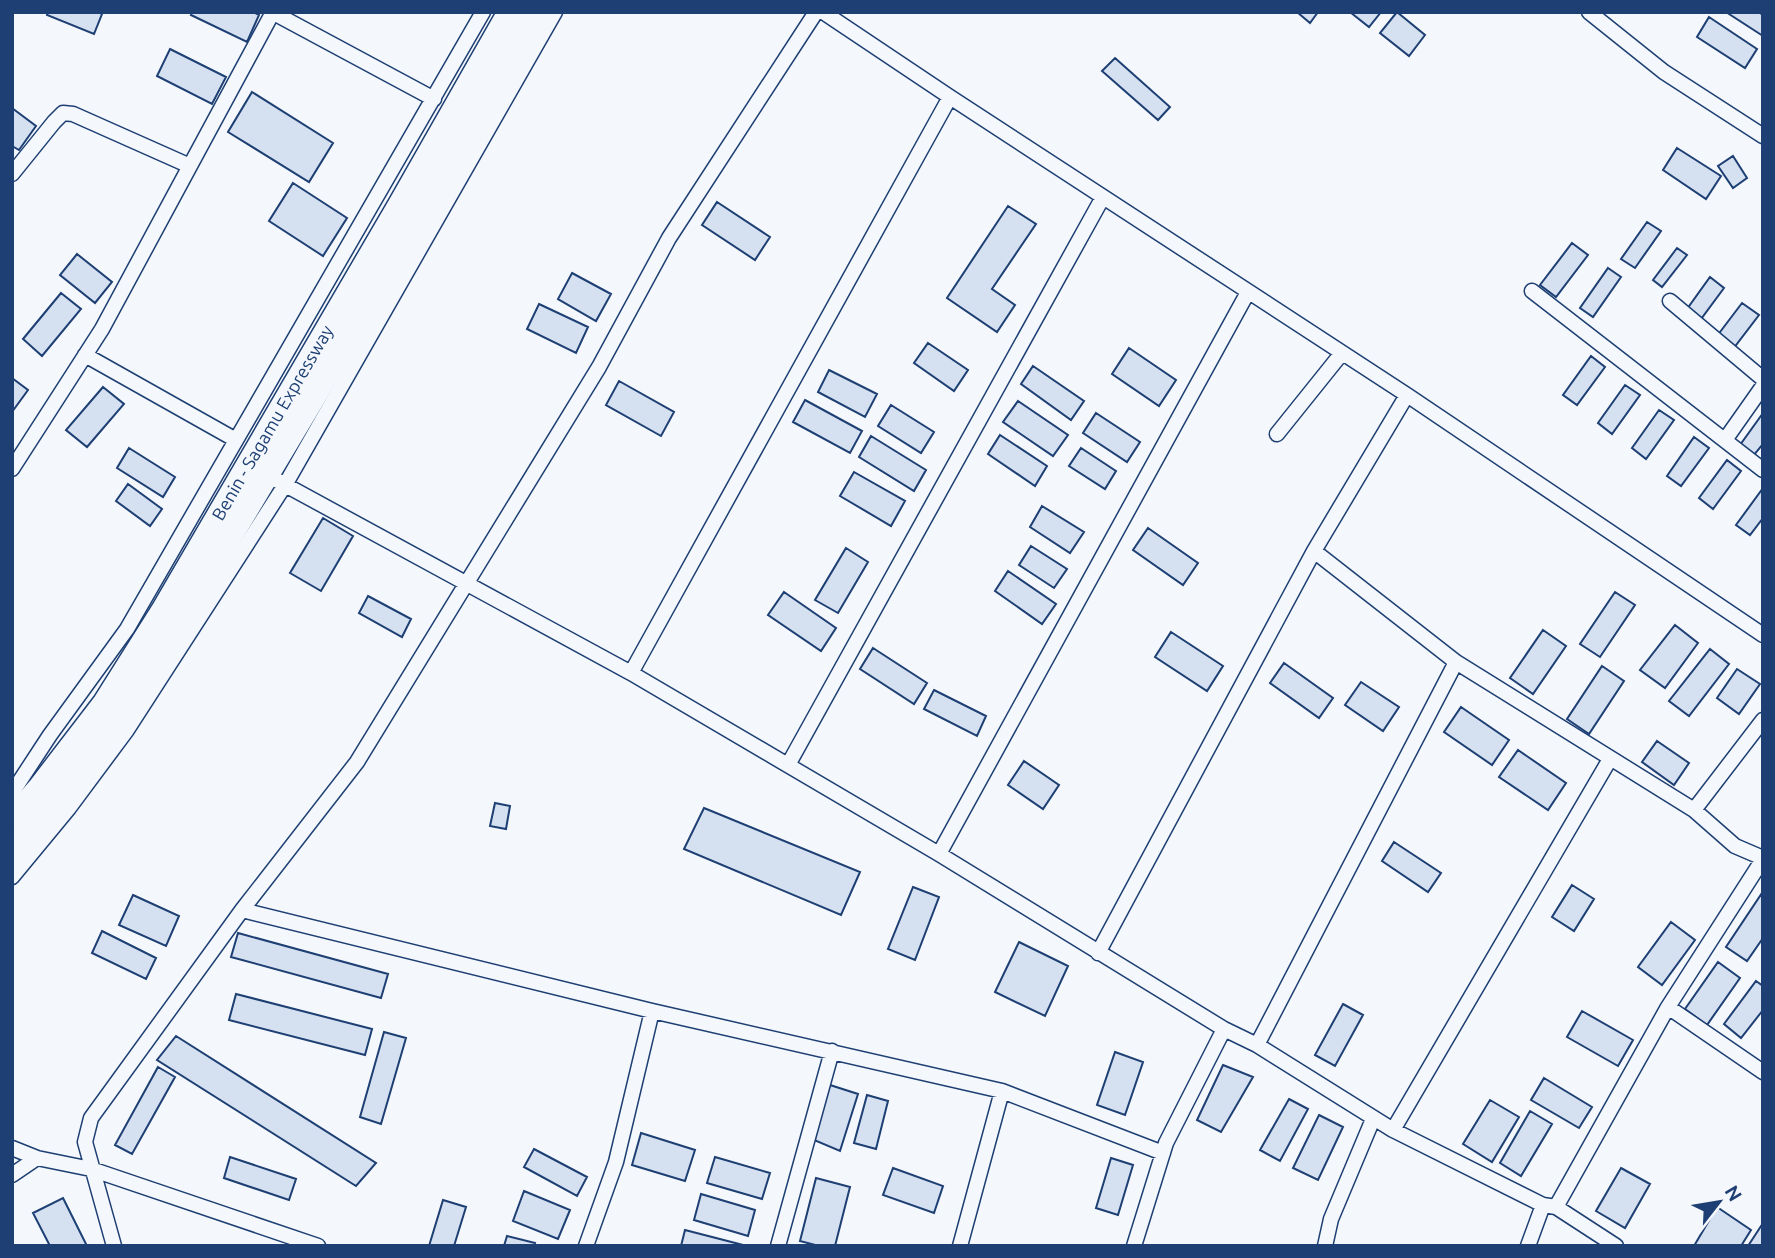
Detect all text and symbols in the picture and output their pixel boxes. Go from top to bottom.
street label: Benin - Sagamu Expressway [207,321,337,523]
north arrow [1684,1167,1754,1237]
text: N [1720,1181,1747,1205]

